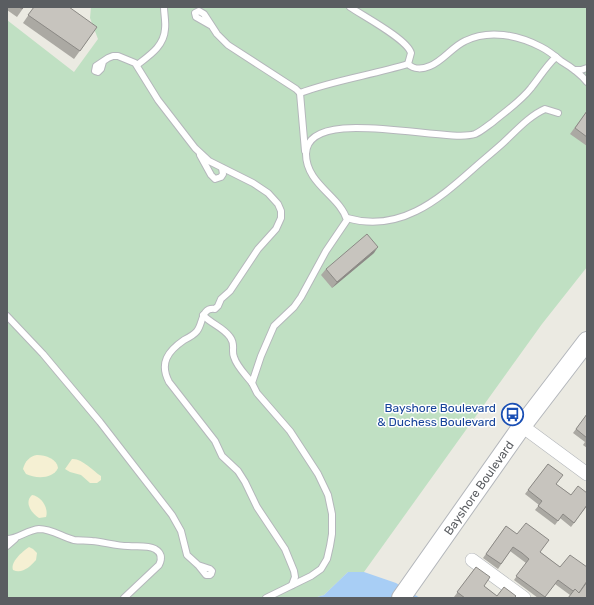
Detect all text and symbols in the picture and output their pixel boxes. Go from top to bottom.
place label: Bayshore Boulevard & Duchess Boulevard [377,401,496,429]
bus stop icon: Bayshore Boulevard & Duchess Boulevard [499,402,525,428]
street label: Bayshore Boulevard [441,438,517,538]

